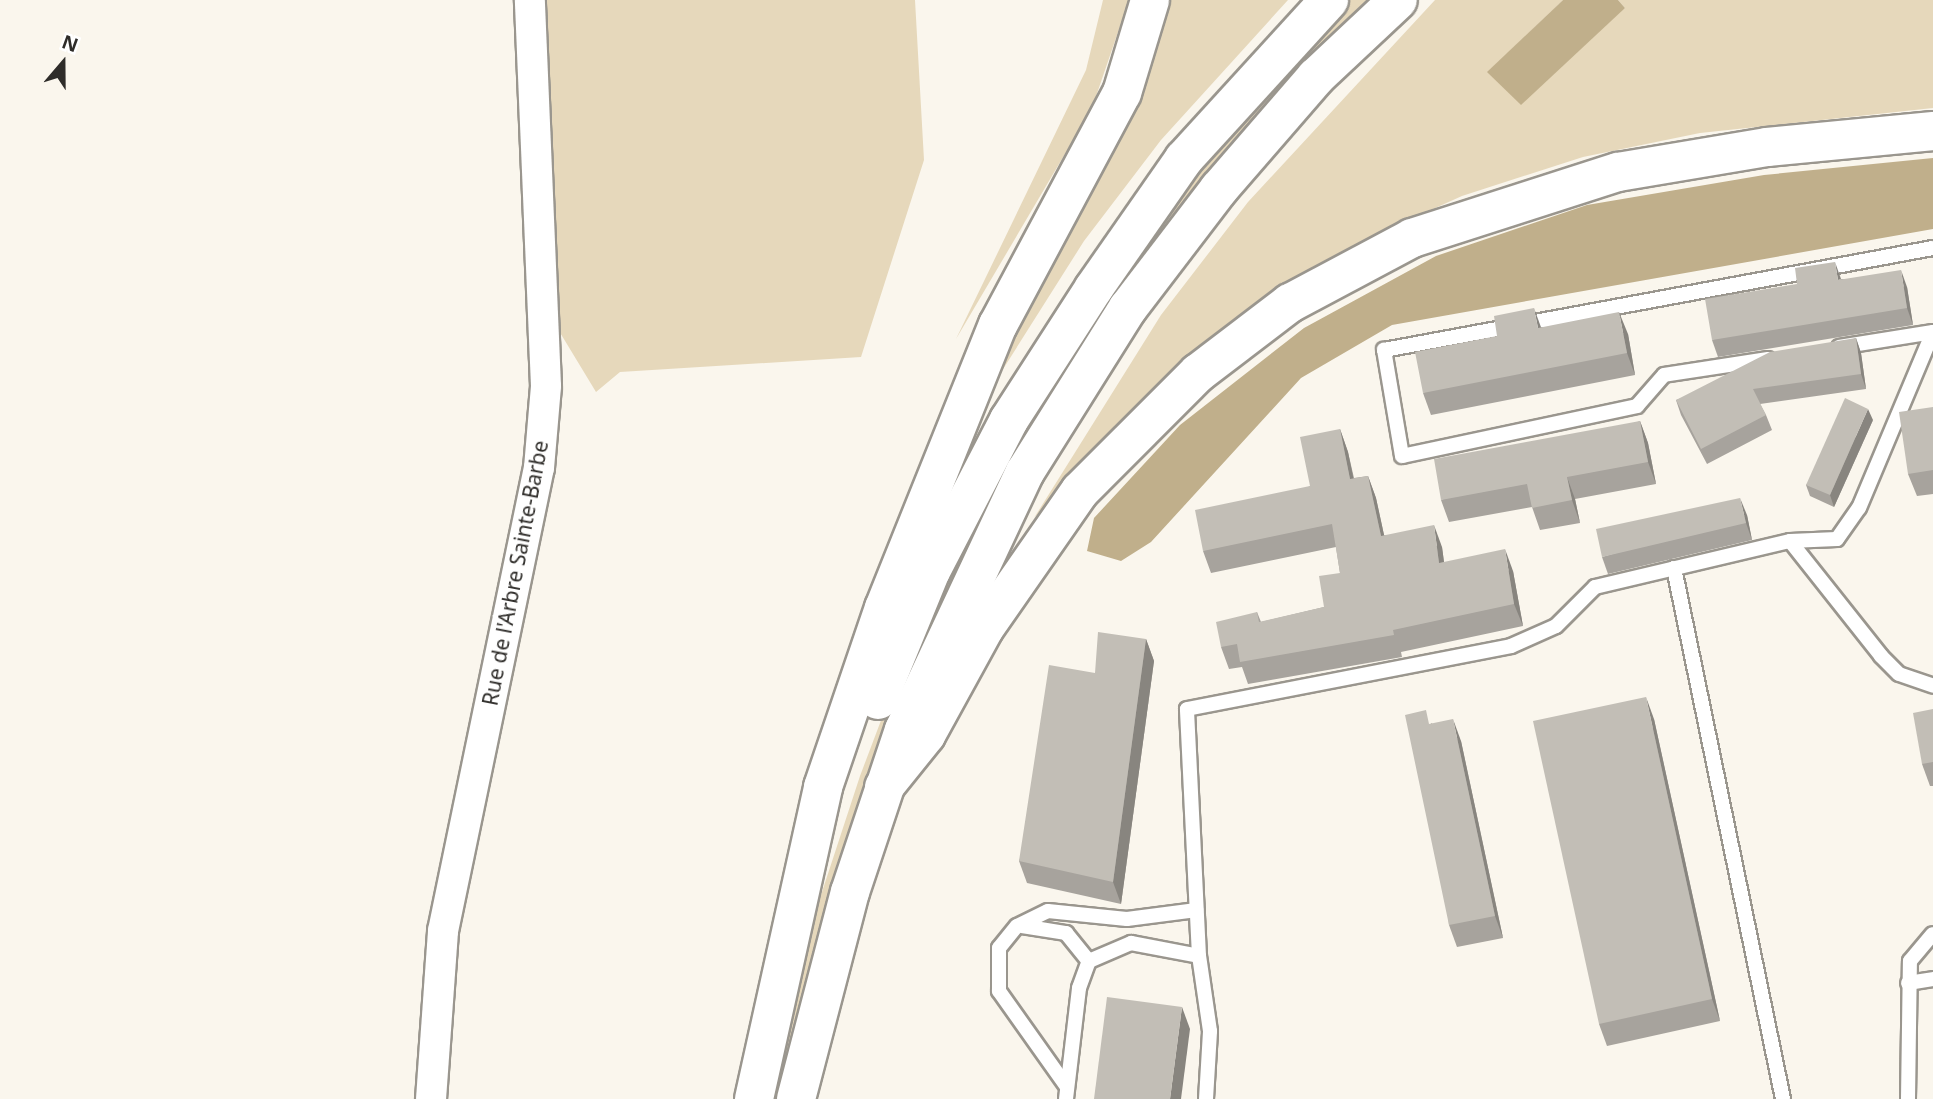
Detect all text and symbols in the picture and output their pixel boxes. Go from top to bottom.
north arrow [28,28,98,98]
text: N [58,28,82,58]
street label: Rue de l'Arbre Sainte-Barbe [477,438,553,708]

